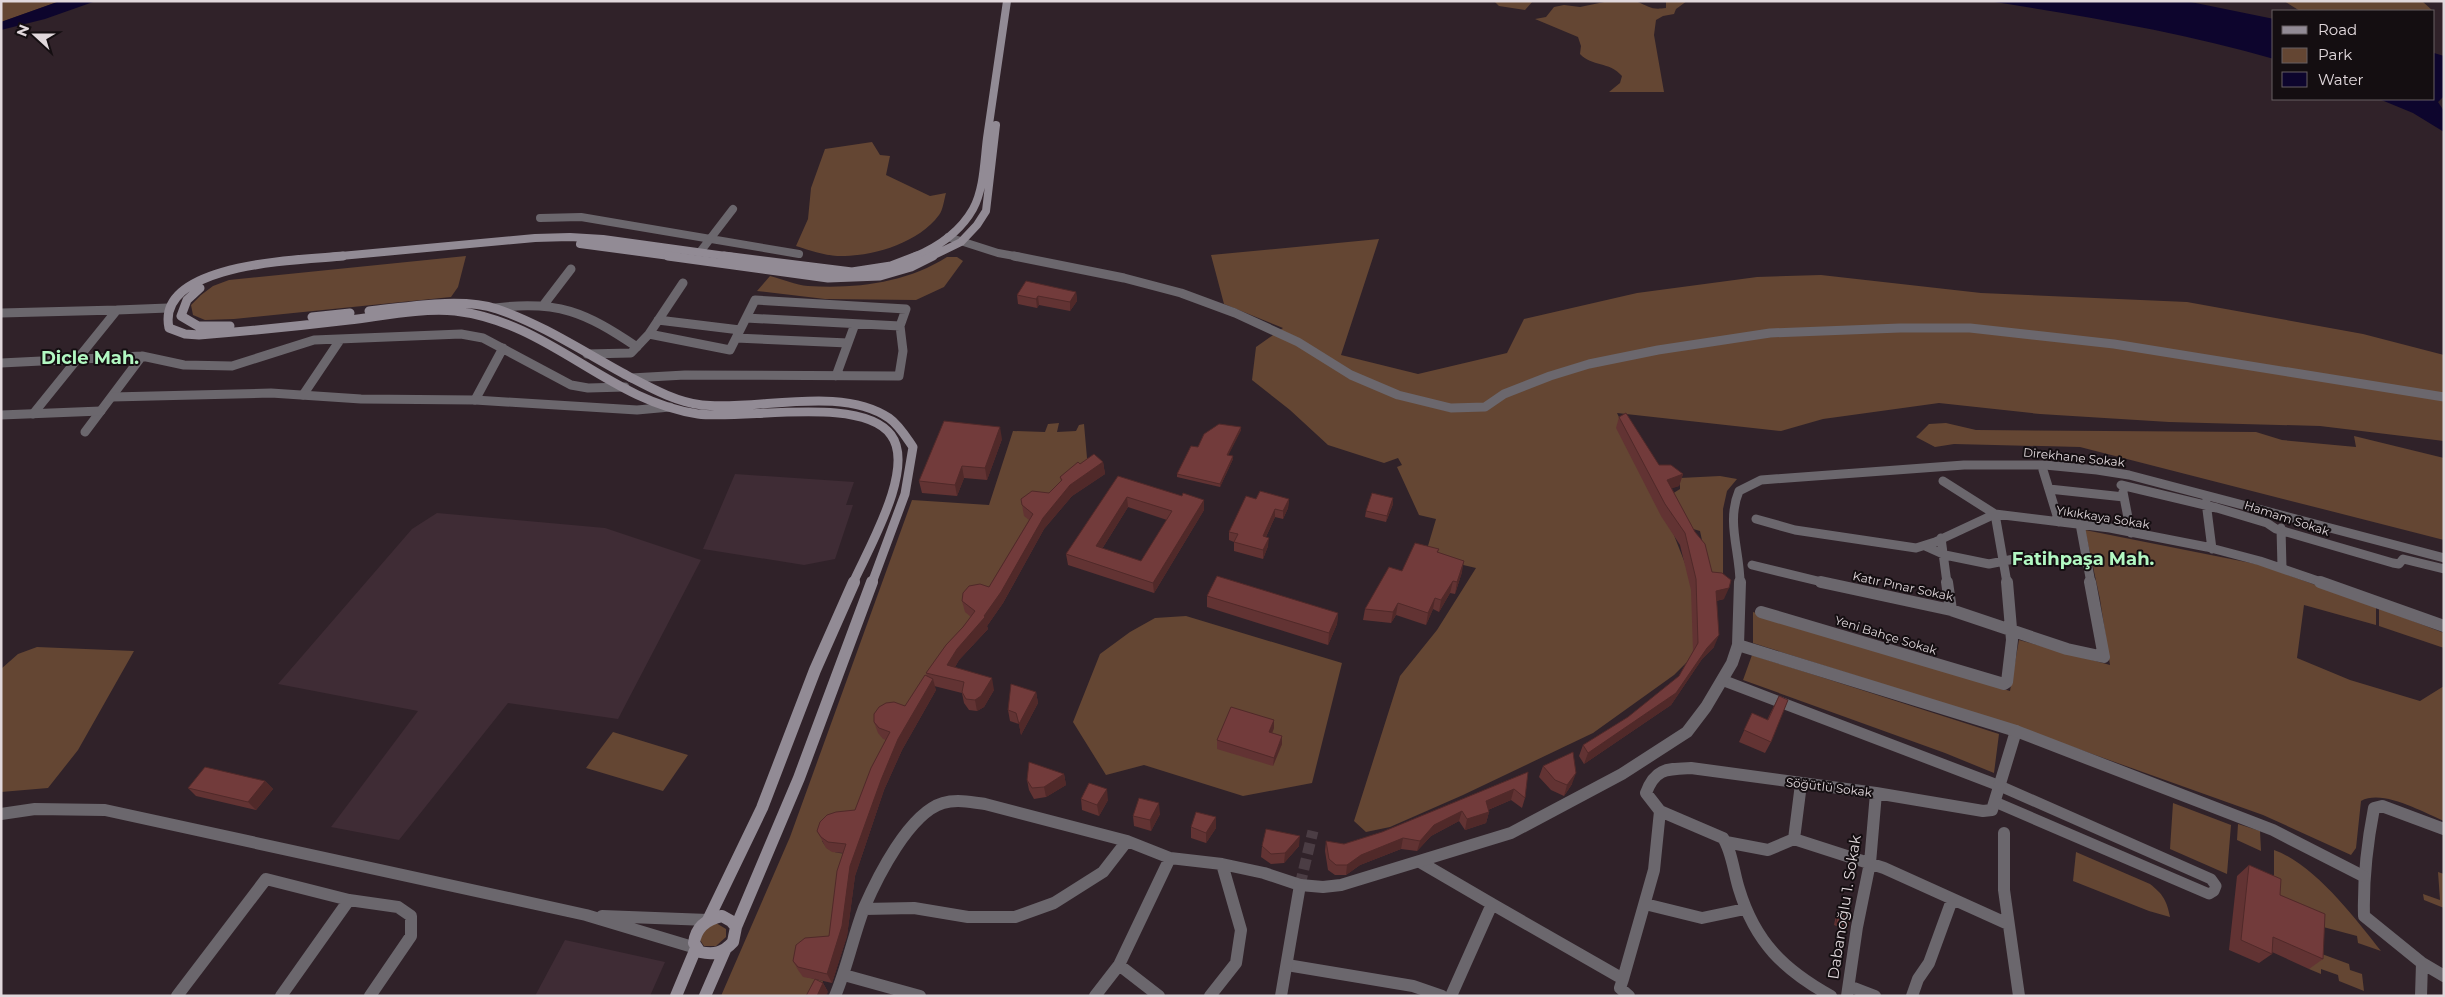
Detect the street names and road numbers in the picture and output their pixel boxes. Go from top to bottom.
street label: Direkhane Sokak [2022,444,2126,470]
street label: Hamam Sokak [2242,497,2332,539]
street label: Yıkıkkaya Sokak [2055,502,2152,532]
street label: Katır Pınar Sokak [1851,568,1955,604]
street label: Yeni Bahçe Sokak [1833,612,1940,658]
street label: Söğütlü Sokak [1785,774,1874,800]
street label: Dabanoğlu 1. Sokak [1823,833,1865,981]

